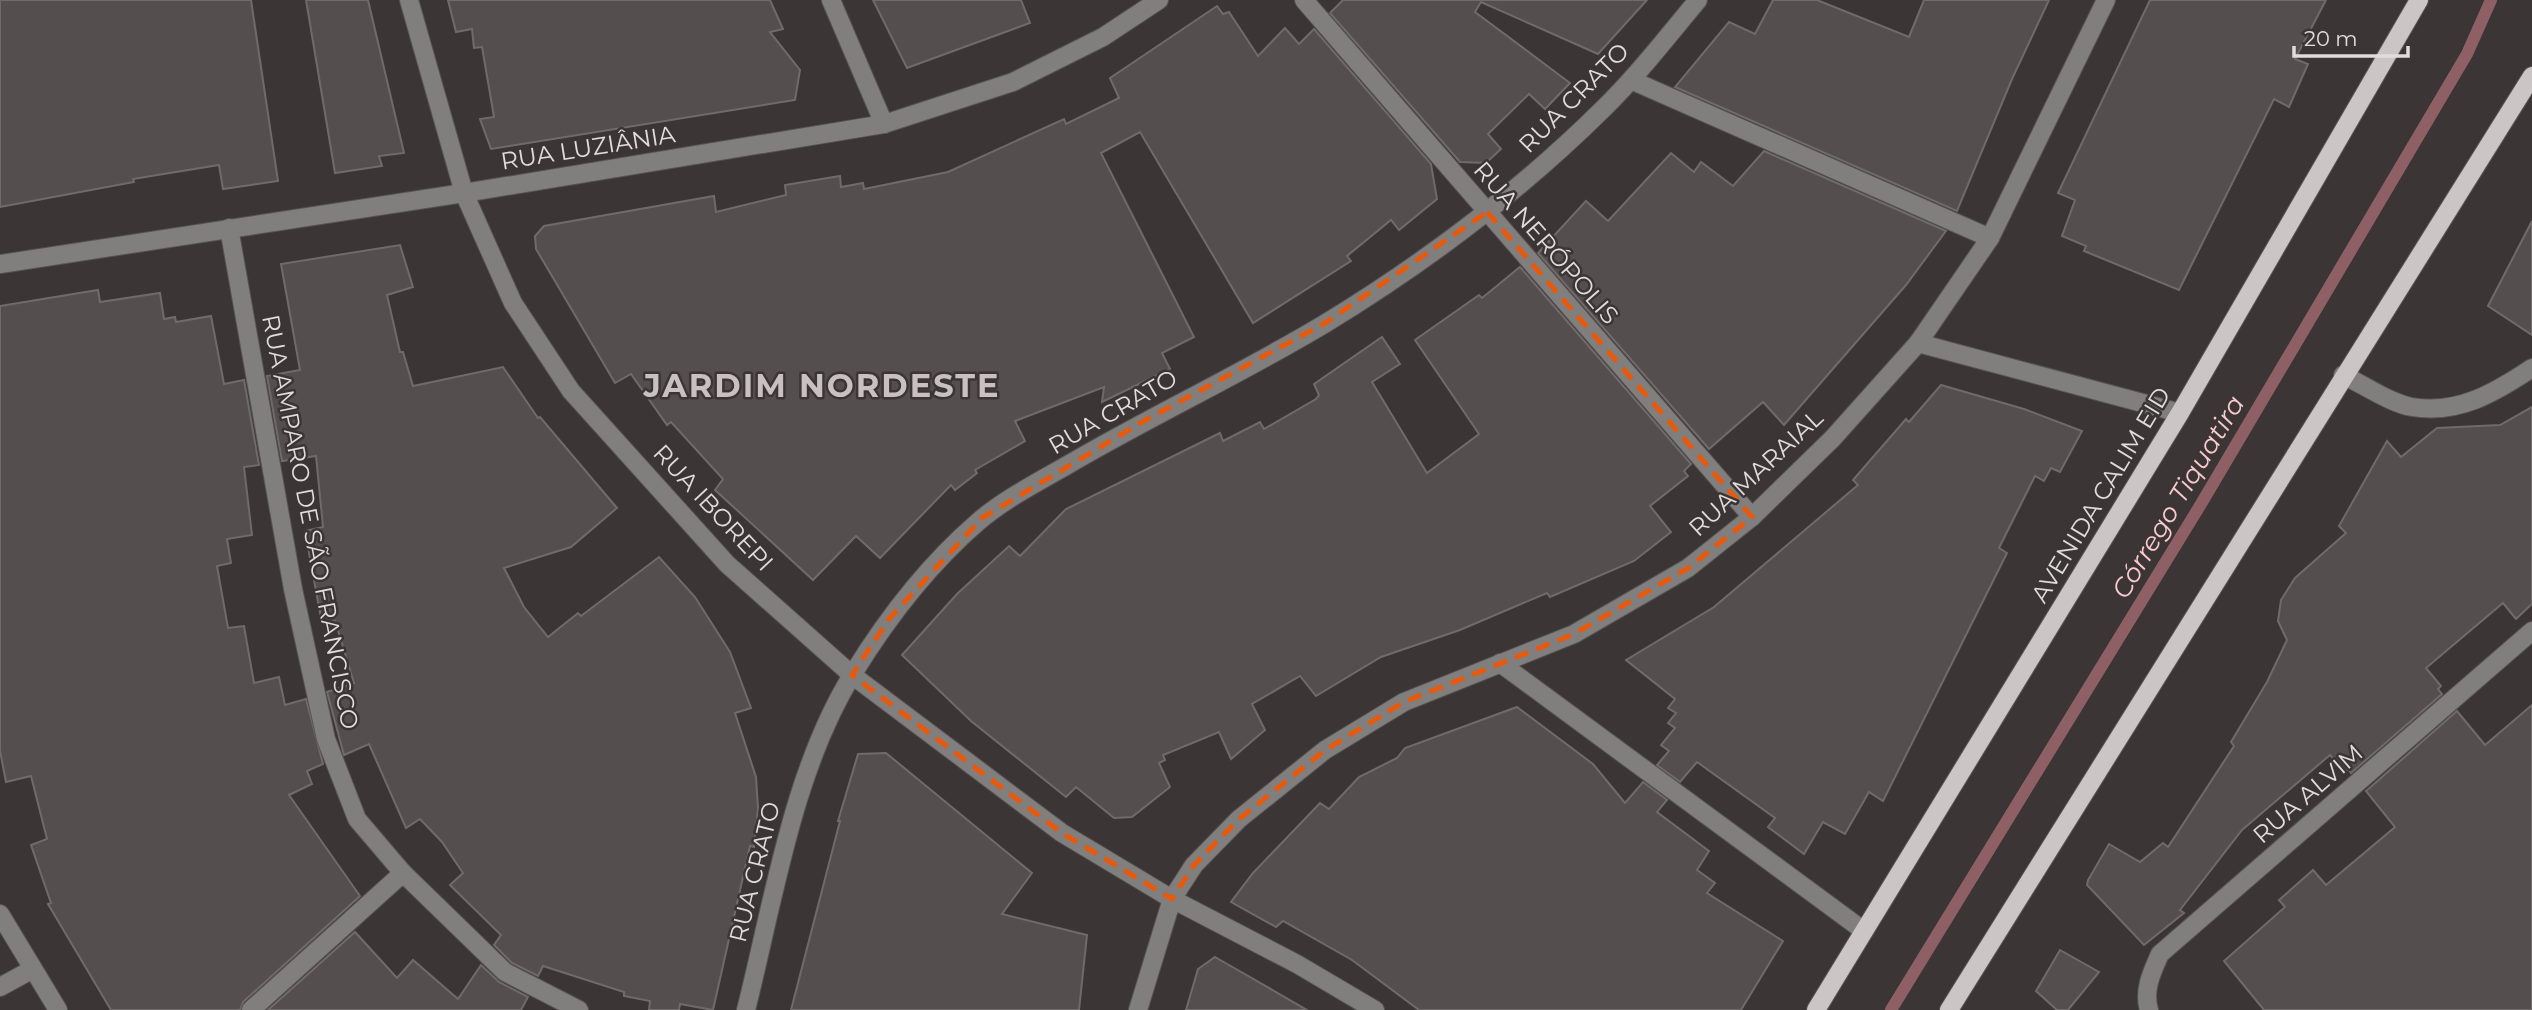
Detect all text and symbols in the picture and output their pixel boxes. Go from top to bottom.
scale bar [2294,14,2408,58]
text: 20 m [2304,26,2358,51]
street label: RUA CRATO [1513,37,1635,159]
street label: RUA LUZIÂNIA [499,119,678,176]
street label: RUA NERÓPOLIS [1468,155,1625,330]
street label: RUA AMPARO DE SÃO FRANCISCO [256,312,365,732]
street label: RUA CRATO [1043,363,1182,460]
district label: JARDIM NORDESTE [642,366,1001,405]
street label: AVENIDA CALIM EID [2025,382,2176,608]
water label: Córrego Tiquatira [2105,390,2251,604]
street label: RUA MARAIAL [1683,403,1829,542]
street label: RUA IBOREPI [647,438,779,577]
street label: RUA ALVIM [2247,738,2369,849]
street label: RUA CRATO [723,799,786,945]

